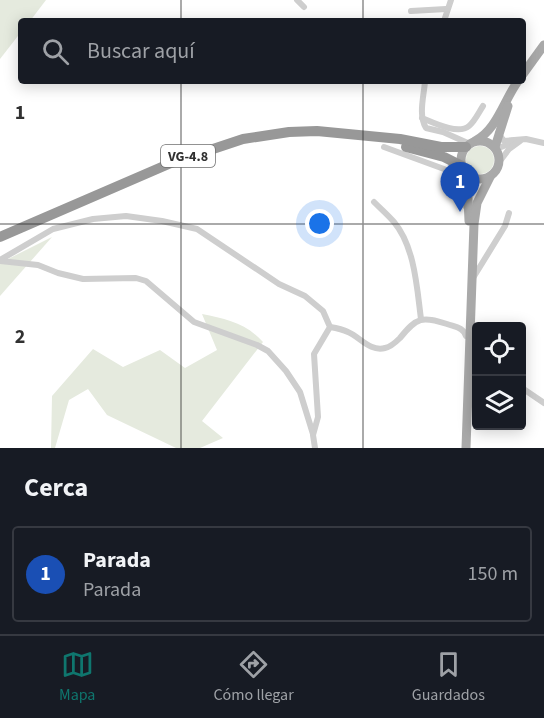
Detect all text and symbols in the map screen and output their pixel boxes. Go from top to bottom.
search box [18,18,526,84]
icon: search [39,35,72,68]
text: Buscar aquí [87,35,195,67]
text: 1 [15,99,25,127]
road number: VG-4.8 [161,145,215,167]
pin: 1 [440,162,480,212]
your location [305,209,334,238]
map controls [472,322,526,430]
button: locate [472,322,526,376]
text: 2 [15,323,25,351]
button: layers [472,376,526,430]
text: Cerca [24,469,88,506]
text: Parada [83,544,151,576]
text: 1 [40,560,51,588]
text: 150 m [468,560,518,588]
text: Parada [83,576,141,604]
tab: Mapa [59,648,95,706]
tab: Cómo llegar [213,648,294,706]
tab: Guardados [412,648,485,706]

